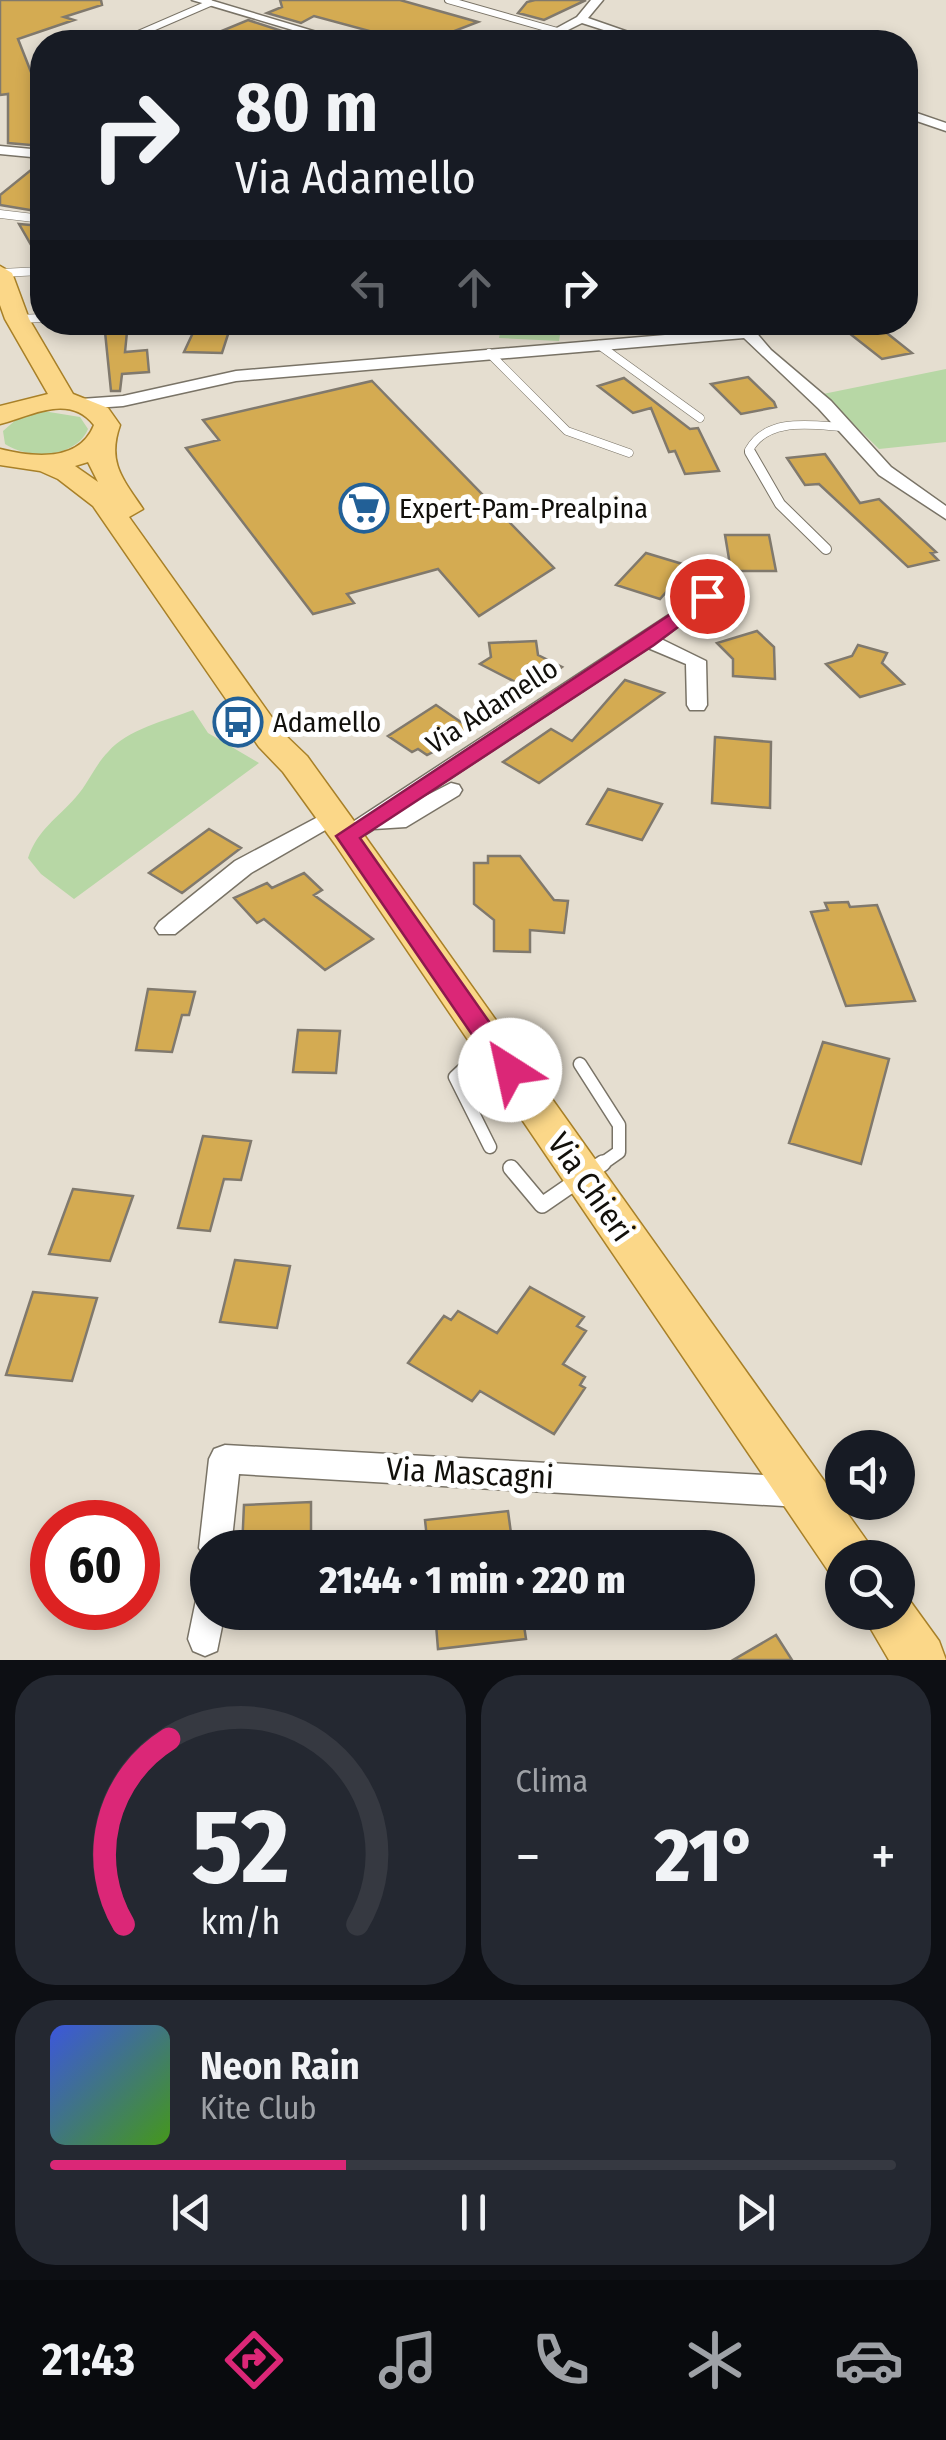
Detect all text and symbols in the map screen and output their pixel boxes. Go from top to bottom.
text: 80 m [235,66,378,150]
icon: right [70,70,200,200]
text: Via Adamello [235,151,476,205]
icon: left [342,260,397,315]
icon: ahead [447,260,502,315]
icon: right [552,260,607,315]
supermarket icon: Expert-Pam-Prealpina [338,482,390,534]
place label: Expert-Pam-Prealpina [399,492,648,525]
pin [665,554,750,639]
icon: arrive [680,569,735,624]
street label: Via Adamello [420,651,564,761]
bus stop icon: Adamello [212,696,264,748]
place label: Adamello [273,706,381,739]
position arrow [458,1018,562,1122]
street label: Via Chieri [540,1126,642,1248]
map controls [825,1430,915,1630]
button: sound [825,1430,915,1520]
street label: Via Mascagni [385,1450,555,1496]
speed limit sign: 60 [30,1500,160,1630]
button: search [825,1540,915,1630]
text: 21:44 · 1 min · 220 m [319,1557,626,1603]
text: Clima [516,1762,588,1800]
text: 52 [191,1785,289,1910]
text: 21° [655,1811,756,1901]
text: − [516,1824,540,1890]
text: + [871,1824,896,1890]
text: km/h [200,1901,280,1943]
text: Neon Rain [200,2043,360,2089]
text: Kite Club [200,2089,316,2127]
icon: previous [164,2185,219,2240]
icon: pause [446,2185,501,2240]
icon: next [728,2185,783,2240]
icon: directions [219,2325,289,2395]
icon: music [373,2325,443,2395]
icon: phone [526,2325,596,2395]
icon: climate [680,2325,750,2395]
icon: car [834,2325,904,2395]
text: 21:43 [42,2333,135,2387]

